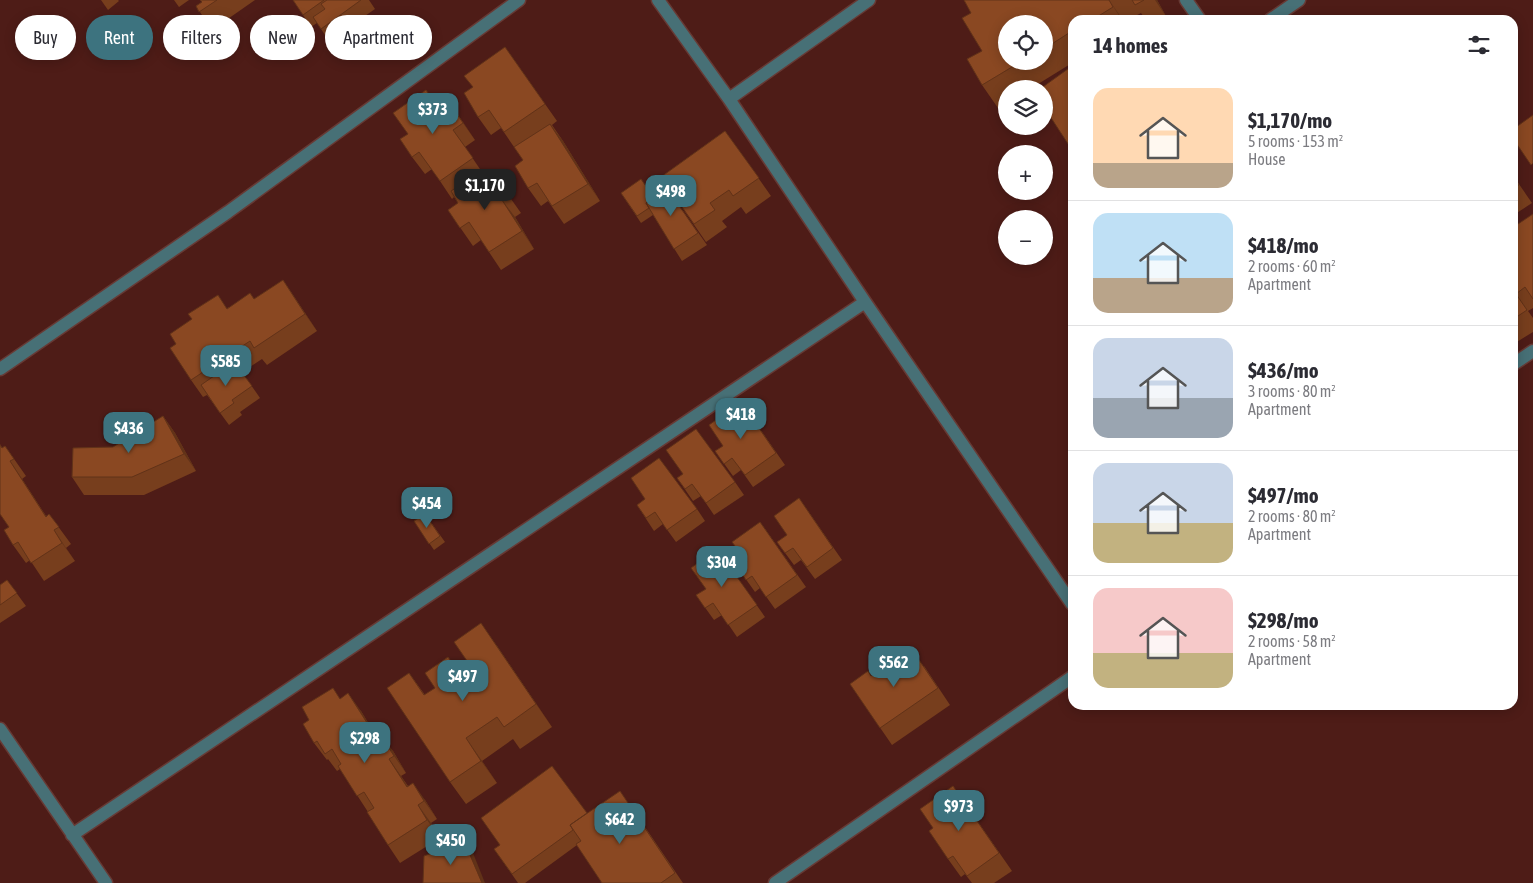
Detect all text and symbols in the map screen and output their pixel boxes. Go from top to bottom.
chip: Buy [15,15,76,60]
chip: Rent [86,15,153,60]
chip: Filters [163,15,240,60]
chip: New [250,15,315,60]
chip: Apartment [325,15,432,60]
map controls [998,15,1053,265]
button: locate [998,15,1053,70]
icon: filters [1465,31,1493,59]
text: 14 homes [1093,33,1168,57]
button: layers [998,80,1053,135]
pin: $373 [403,92,463,135]
text: $373 [418,100,448,118]
icon: home [1133,108,1193,168]
text: $1,170/mo [1248,108,1332,132]
text: 5 rooms · 153 m² [1248,132,1343,150]
button: + [998,145,1053,200]
text: House [1248,150,1285,168]
pin: $1,170 [444,168,526,211]
pin: $498 [641,174,701,217]
text: $1,170 [465,176,505,194]
text: $498 [656,182,686,200]
button: − [998,210,1053,265]
icon: home [1133,233,1193,293]
text: $418/mo [1248,233,1319,257]
text: 2 rooms · 60 m² [1248,257,1336,275]
text: Apartment [1248,275,1311,293]
pin: $585 [196,344,256,387]
text: $585 [211,352,241,370]
icon: home [1133,358,1193,418]
text: $436/mo [1248,358,1319,382]
text: 3 rooms · 80 m² [1248,382,1336,400]
pin: $418 [711,398,771,440]
text: Apartment [1248,400,1311,418]
text: $418 [726,405,756,423]
pin: $436 [99,412,159,454]
text: $436 [114,419,144,437]
icon: home [1133,483,1193,543]
text: $497/mo [1248,483,1319,507]
pin: $454 [397,486,457,529]
text: $454 [412,494,442,512]
text: 2 rooms · 80 m² [1248,507,1336,525]
text: Apartment [1248,525,1311,543]
pin: $304 [692,546,752,588]
text: $304 [707,553,737,571]
icon: home [1133,608,1193,668]
text: $298/mo [1248,608,1319,632]
text: 2 rooms · 58 m² [1248,632,1336,650]
pin: $562 [864,646,924,688]
text: Apartment [1248,650,1311,668]
text: $562 [879,653,909,671]
pin: $497 [433,660,493,702]
text: $497 [448,667,478,685]
pin: $298 [335,722,395,764]
text: $298 [350,729,380,747]
pin: $973 [929,790,989,832]
text: $973 [944,797,974,815]
pin: $642 [590,802,650,845]
text: $642 [605,810,635,828]
pin: $450 [421,824,481,866]
text: $450 [436,831,466,849]

